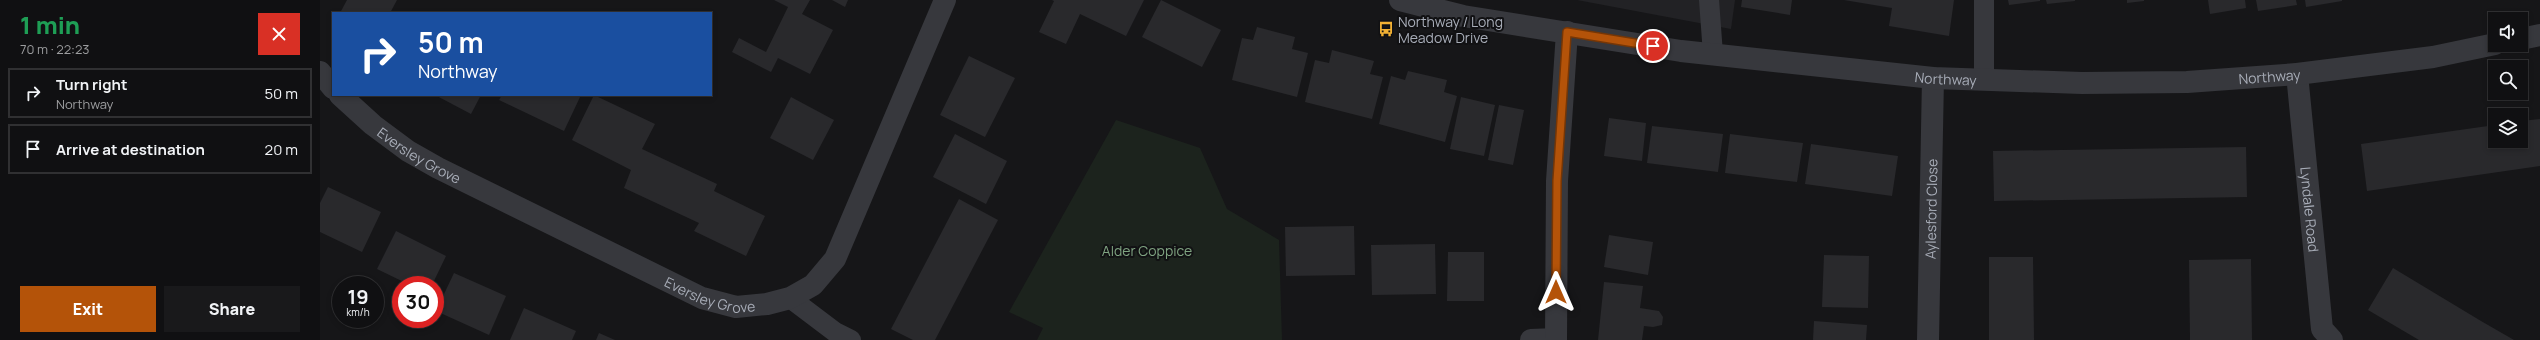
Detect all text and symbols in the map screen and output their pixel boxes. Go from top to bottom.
text: 1 min [20,8,80,41]
place label: Northway / Long Meadow Drive [1398,12,1503,47]
map controls [2488,12,2528,148]
button: sound [2488,12,2528,52]
button: close [258,13,300,55]
bus stop icon: Northway / Long Meadow Drive [1377,20,1395,38]
text: 50 m [418,23,484,61]
icon: right [352,28,404,80]
pin [1636,29,1670,63]
icon: arrive [1642,35,1664,57]
text: 70 m · 22:23 [20,40,90,58]
text: Northway [418,59,498,83]
button: search [2488,60,2528,100]
street label: Northway [2238,64,2302,88]
street label: Northway [1914,67,1978,89]
text: Turn right [56,74,127,95]
icon: right [22,82,44,104]
text: 50 m [264,83,298,104]
text: Northway [56,95,113,113]
button: layers [2488,108,2528,148]
street label: Eversley Grove [374,122,464,187]
icon: arrive [22,138,44,160]
text: Arrive at destination [56,139,205,160]
text: 20 m [265,139,298,160]
street label: Aylesford Close [1920,159,1941,259]
street label: Lyndale Road [2297,166,2324,253]
park label: Alder Coppice [1102,241,1192,260]
position arrow [1535,271,1577,313]
street label: Eversley Grove [662,272,756,317]
speed limit sign: 30 [392,276,444,328]
text: 19 [347,283,369,310]
button: Exit [20,286,156,332]
button: Share [164,286,300,332]
text: km/h [346,305,370,319]

